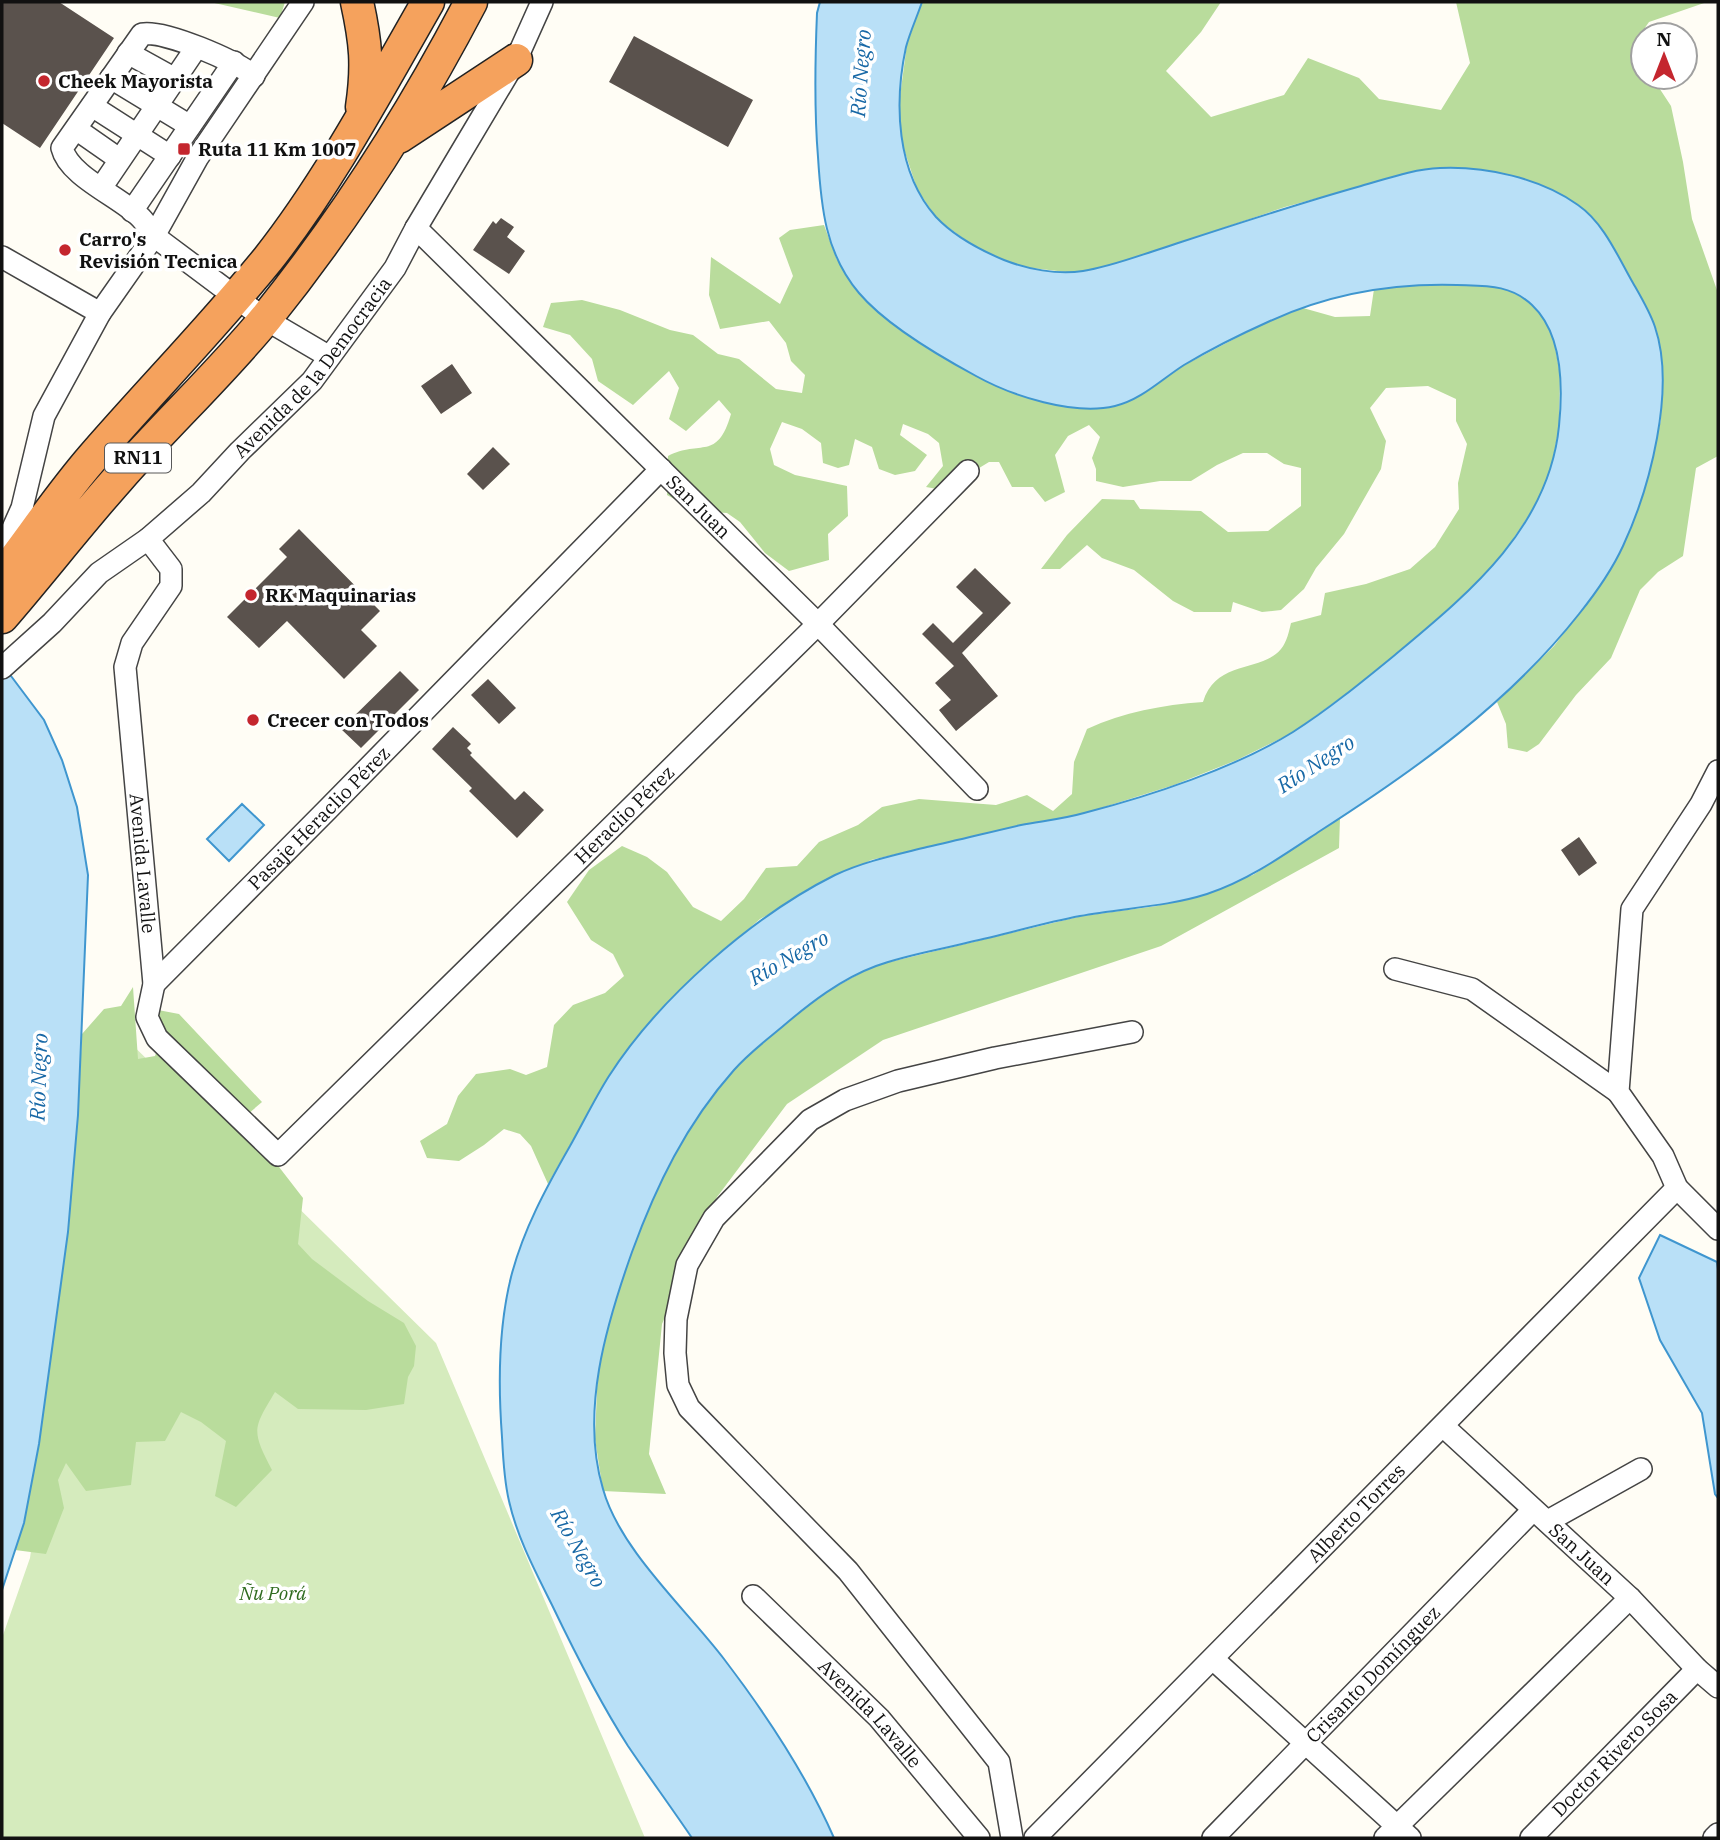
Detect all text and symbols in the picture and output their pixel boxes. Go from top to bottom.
north arrow [1629,21,1699,91]
text: N [1656,27,1672,51]
water label: Río Negro [843,28,877,119]
place label: Cheek Mayorista [58,69,213,93]
marker: Cheek Mayorista [36,73,52,89]
place label: Ruta 11 Km 1007 [198,137,356,161]
marker: Ruta 11 Km 1007 [176,141,192,157]
place label: Carro's Revisión Tecnica [79,227,238,273]
marker: Carro's Revisión Tecnica [57,242,73,258]
street label: Avenida de la Democracia [228,272,396,463]
road number: RN11 [105,444,171,472]
street label: San Juan [662,470,736,544]
place label: RK Maquinarias [265,583,416,607]
marker: RK Maquinarias [243,587,259,603]
place label: Crecer con Todos [267,708,429,732]
marker: Crecer con Todos [245,712,261,728]
water label: Río Negro [1270,728,1360,799]
street label: Pasaje Heraclio Pérez [243,741,395,895]
street label: Heraclio Pérez [569,760,679,869]
street label: Avenida Lavalle [125,792,161,934]
water label: Río Negro [743,923,833,992]
water label: Río Negro [22,1033,54,1122]
street label: Alberto Torres [1302,1458,1410,1567]
water label: Río Negro [544,1502,613,1592]
street label: San Juan [1544,1518,1620,1590]
park label: Ñu Porá [239,1581,307,1605]
street label: Crisanto Domínguez [1301,1600,1445,1748]
street label: Avenida Lavalle [813,1654,927,1772]
street label: Doctor Rivero Sosa [1547,1685,1682,1822]

